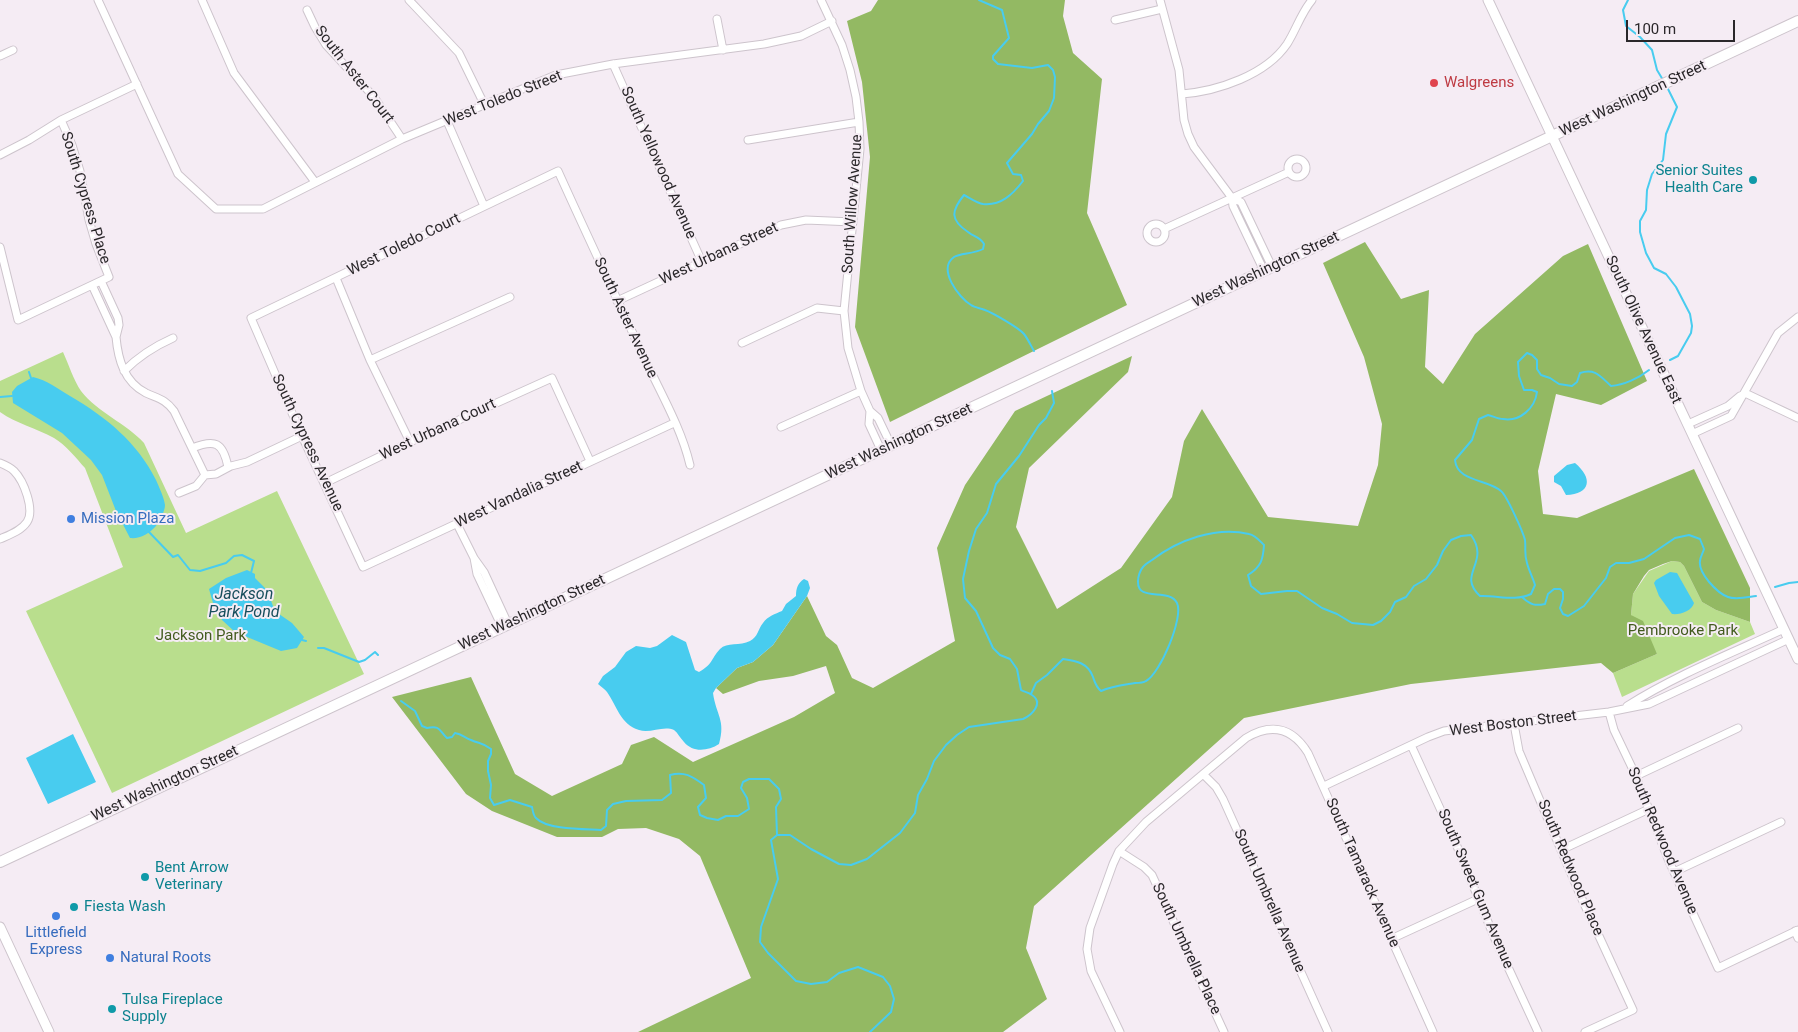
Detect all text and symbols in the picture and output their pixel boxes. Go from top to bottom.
scale bar [1628,10,1737,42]
text: 100 m [1634,20,1676,38]
street label: South Aster Court [310,23,398,127]
street label: West Washington Street [1557,57,1709,141]
street label: West Toledo Street [441,67,565,131]
place label: Walgreens [1444,74,1514,92]
marker: Walgreens [1428,77,1440,89]
street label: South Yellowood Avenue [616,84,700,242]
street label: South Cypress Place [56,130,114,266]
street label: South Willow Avenue [839,134,867,274]
place label: Senior Suites Health Care [1655,162,1743,197]
marker: Senior Suites Health Care [1747,174,1759,186]
street label: West Toledo Court [345,210,463,280]
street label: West Urbana Street [657,219,781,289]
street label: West Washington Street [1190,228,1342,312]
street label: South Olive Avenue East [1601,253,1685,407]
street label: South Aster Avenue [589,255,661,381]
street label: South Cypress Avenue [267,372,347,514]
street label: West Urbana Court [377,395,499,465]
street label: West Washington Street [823,400,975,484]
street label: West Vandalia Street [452,458,586,532]
place label: Mission Plaza [81,510,174,528]
marker: Mission Plaza [65,513,77,525]
street label: West Washington Street [456,571,608,655]
water label: Jackson Park Pond [208,585,280,623]
park label: Pembrooke Park [1628,622,1738,640]
park label: Jackson Park [156,627,246,645]
street label: West Boston Street [1448,707,1578,741]
street label: West Washington Street [89,742,241,826]
street label: South Redwood Avenue [1623,765,1701,917]
street label: South Tamarack Avenue [1321,796,1403,950]
street label: South Redwood Place [1533,797,1607,939]
street label: South Sweet Gum Avenue [1433,806,1517,972]
street label: South Umbrella Avenue [1229,827,1309,975]
place label: Bent Arrow Veterinary [155,859,229,894]
marker: Bent Arrow Veterinary [139,871,151,883]
street label: South Umbrella Place [1148,880,1224,1018]
place label: Fiesta Wash [84,898,166,916]
marker: Fiesta Wash [68,901,80,913]
marker: Littlefield Express [50,910,62,922]
place label: Littlefield Express [25,924,87,959]
place label: Natural Roots [120,949,211,967]
marker: Natural Roots [104,952,116,964]
place label: Tulsa Fireplace Supply [122,991,223,1026]
marker: Tulsa Fireplace Supply [106,1003,118,1015]

